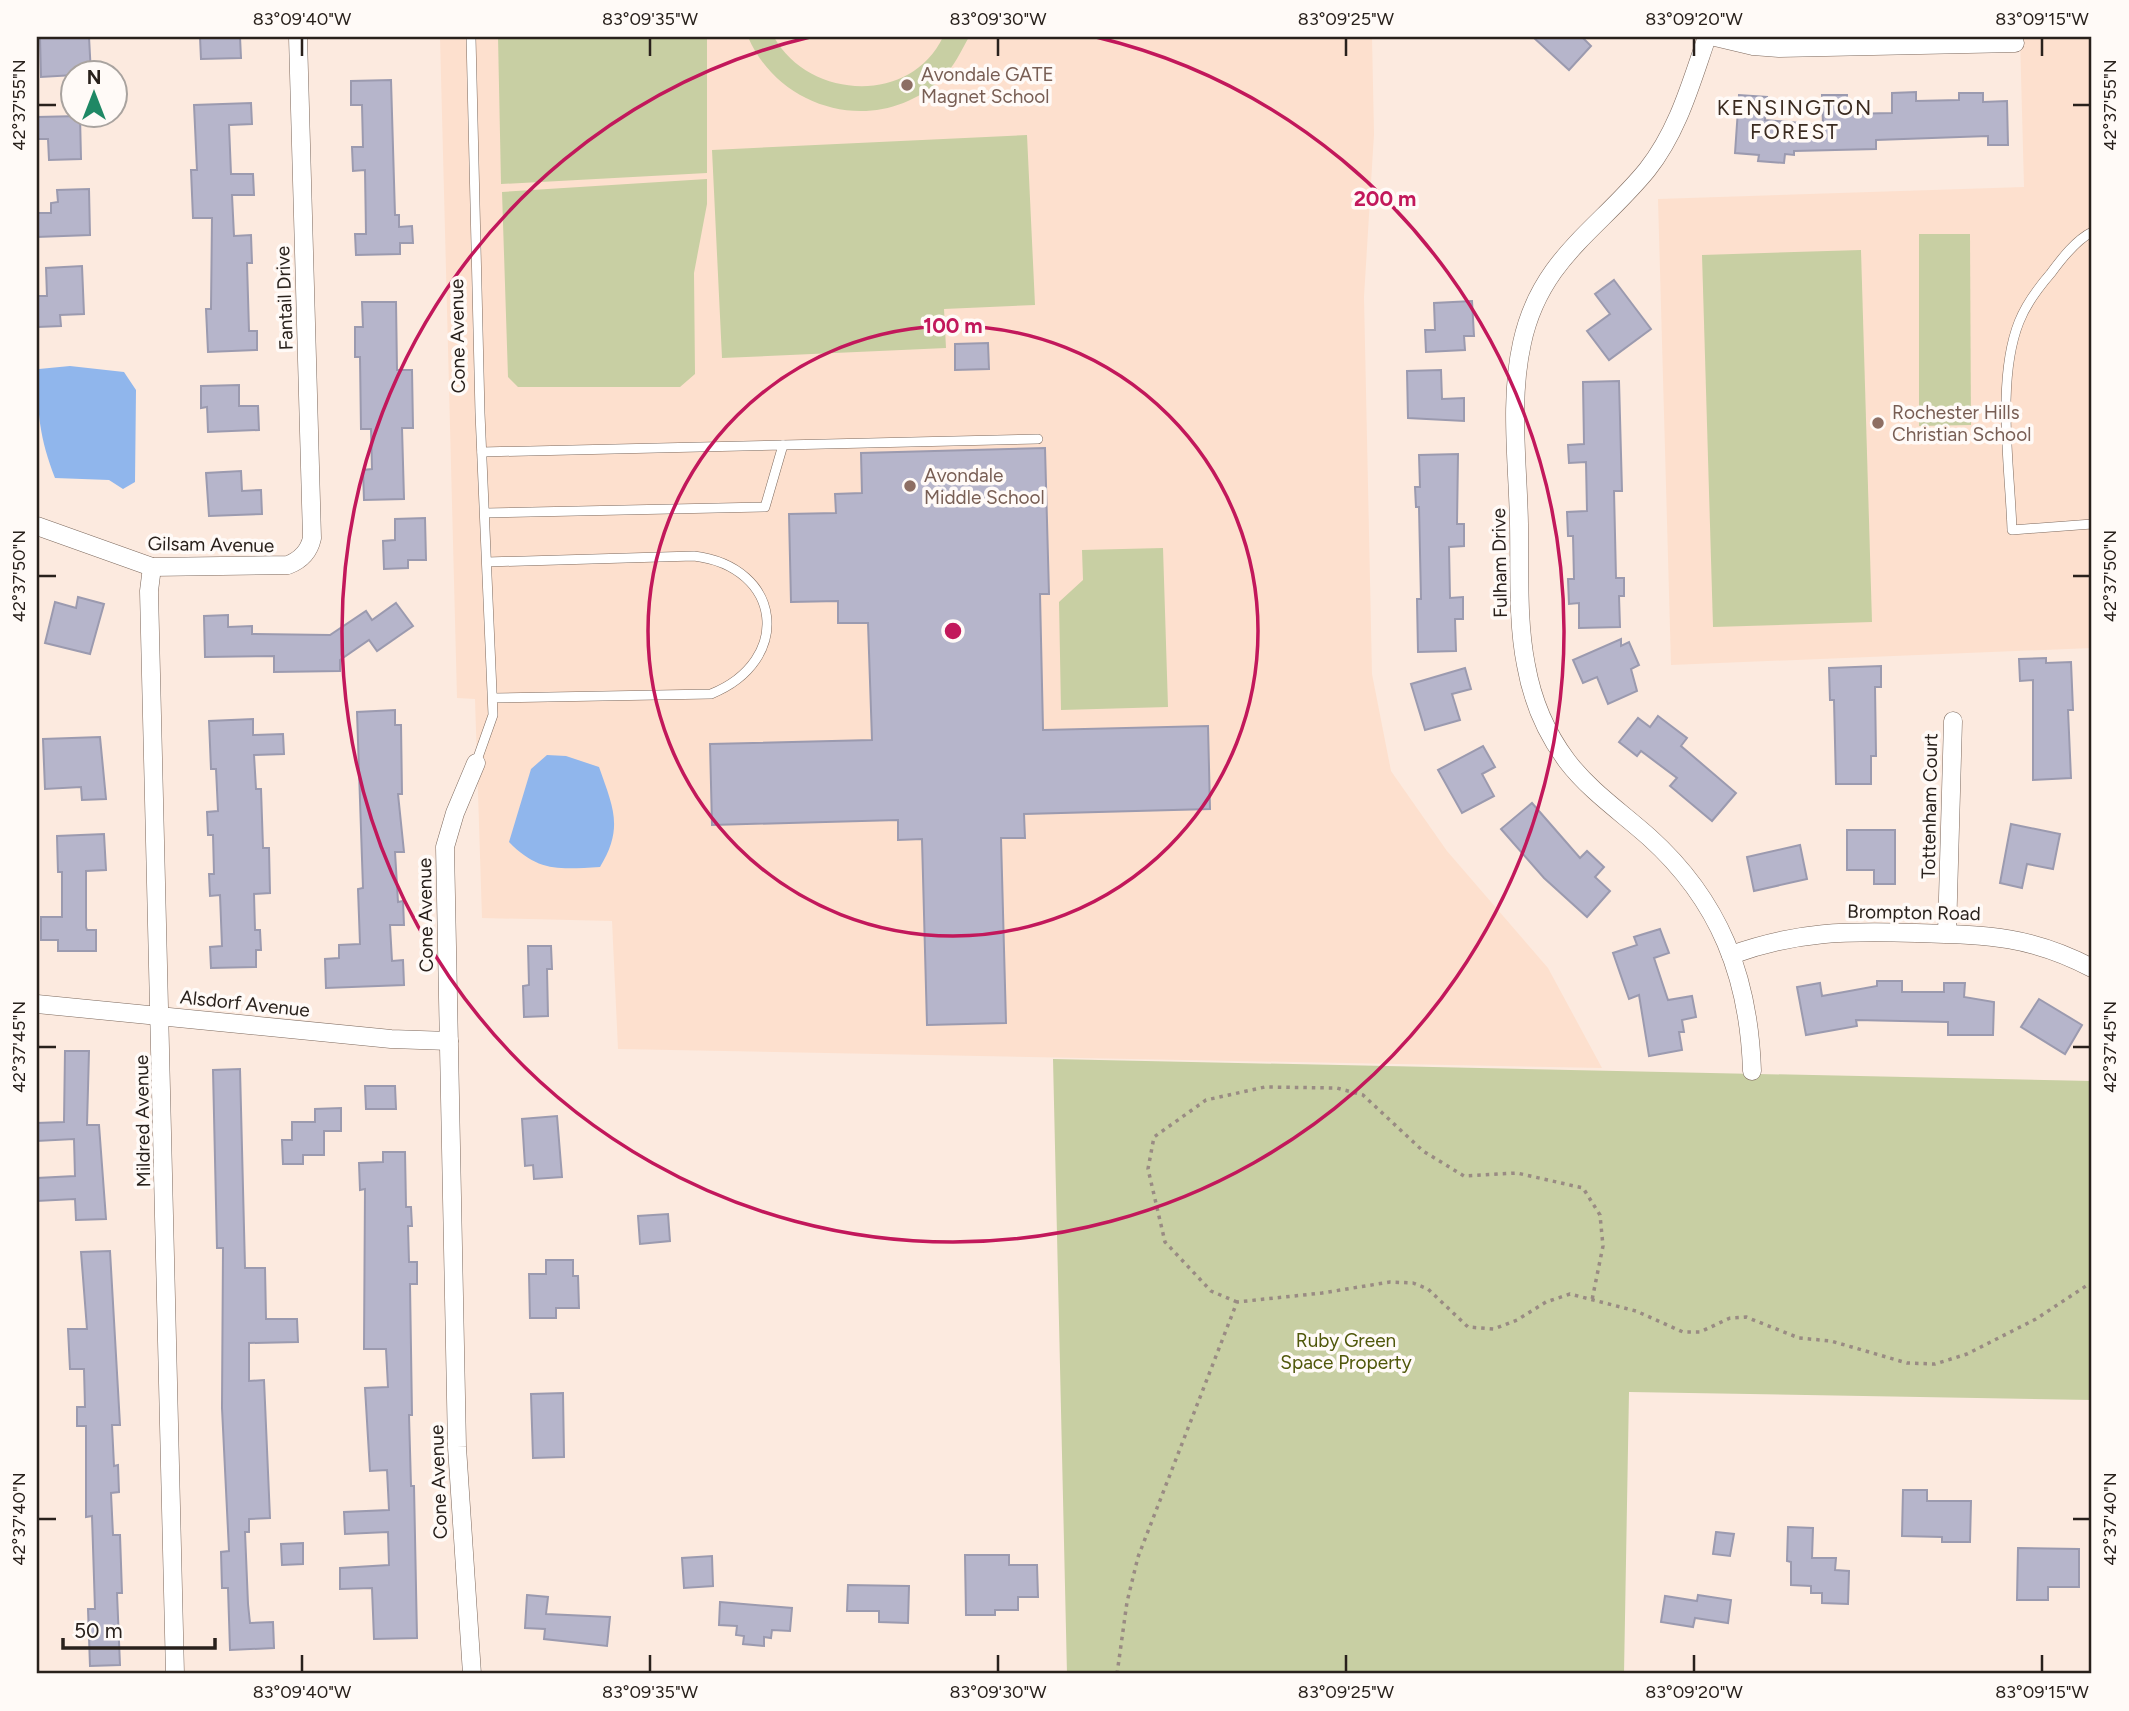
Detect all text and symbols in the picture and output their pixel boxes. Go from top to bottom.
text: 83°09'40"W [253,8,352,30]
text: 83°09'35"W [602,8,699,30]
text: 83°09'30"W [949,8,1047,30]
text: 83°09'25"W [1298,8,1395,30]
text: 83°09'20"W [1645,8,1743,30]
text: 83°09'15"W [1995,8,2090,30]
text: 42°37'55"N [8,59,30,151]
text: 42°37'55"N [2099,59,2121,151]
north arrow [60,60,130,130]
place label: Avondale GATE Magnet School [921,63,1054,108]
text: N [87,66,101,89]
marker: Avondale GATE Magnet School [899,77,915,93]
district label: KENSINGTON FOREST [1717,95,1873,144]
text: 200 m [1354,186,1416,211]
street label: Fantail Drive [271,245,298,351]
street label: Cone Avenue [445,278,470,394]
text: 100 m [923,313,983,338]
place label: Rochester Hills Christian School [1892,401,2031,446]
marker: Rochester Hills Christian School [1870,415,1886,431]
place label: Avondale Middle School [924,464,1045,509]
marker: Avondale Middle School [902,478,918,494]
street label: Fulham Drive [1487,508,1512,618]
text: 42°37'50"N [8,530,30,622]
text: 42°37'50"N [2099,530,2121,622]
street label: Gilsam Avenue [147,532,275,557]
centre of rings [941,619,965,643]
street label: Tottenham Court [1917,733,1942,879]
street label: Cone Avenue [413,857,438,973]
street label: Brompton Road [1847,900,1981,925]
street label: Alsdorf Avenue [179,985,311,1022]
text: 42°37'45"N [8,1001,30,1093]
text: 42°37'45"N [2099,1001,2121,1093]
street label: Mildred Avenue [130,1054,155,1188]
park label: Ruby Green Space Property [1280,1329,1412,1374]
street label: Cone Avenue [425,1424,452,1540]
text: 42°37'40"N [8,1472,30,1566]
text: 42°37'40"N [2099,1472,2121,1566]
scale bar [63,1606,215,1650]
text: 50 m [74,1618,123,1643]
text: 83°09'40"W [253,1681,352,1703]
text: 83°09'35"W [602,1681,699,1703]
text: 83°09'30"W [949,1681,1047,1703]
text: 83°09'25"W [1298,1681,1395,1703]
text: 83°09'20"W [1645,1681,1743,1703]
text: 83°09'15"W [1995,1681,2090,1703]

